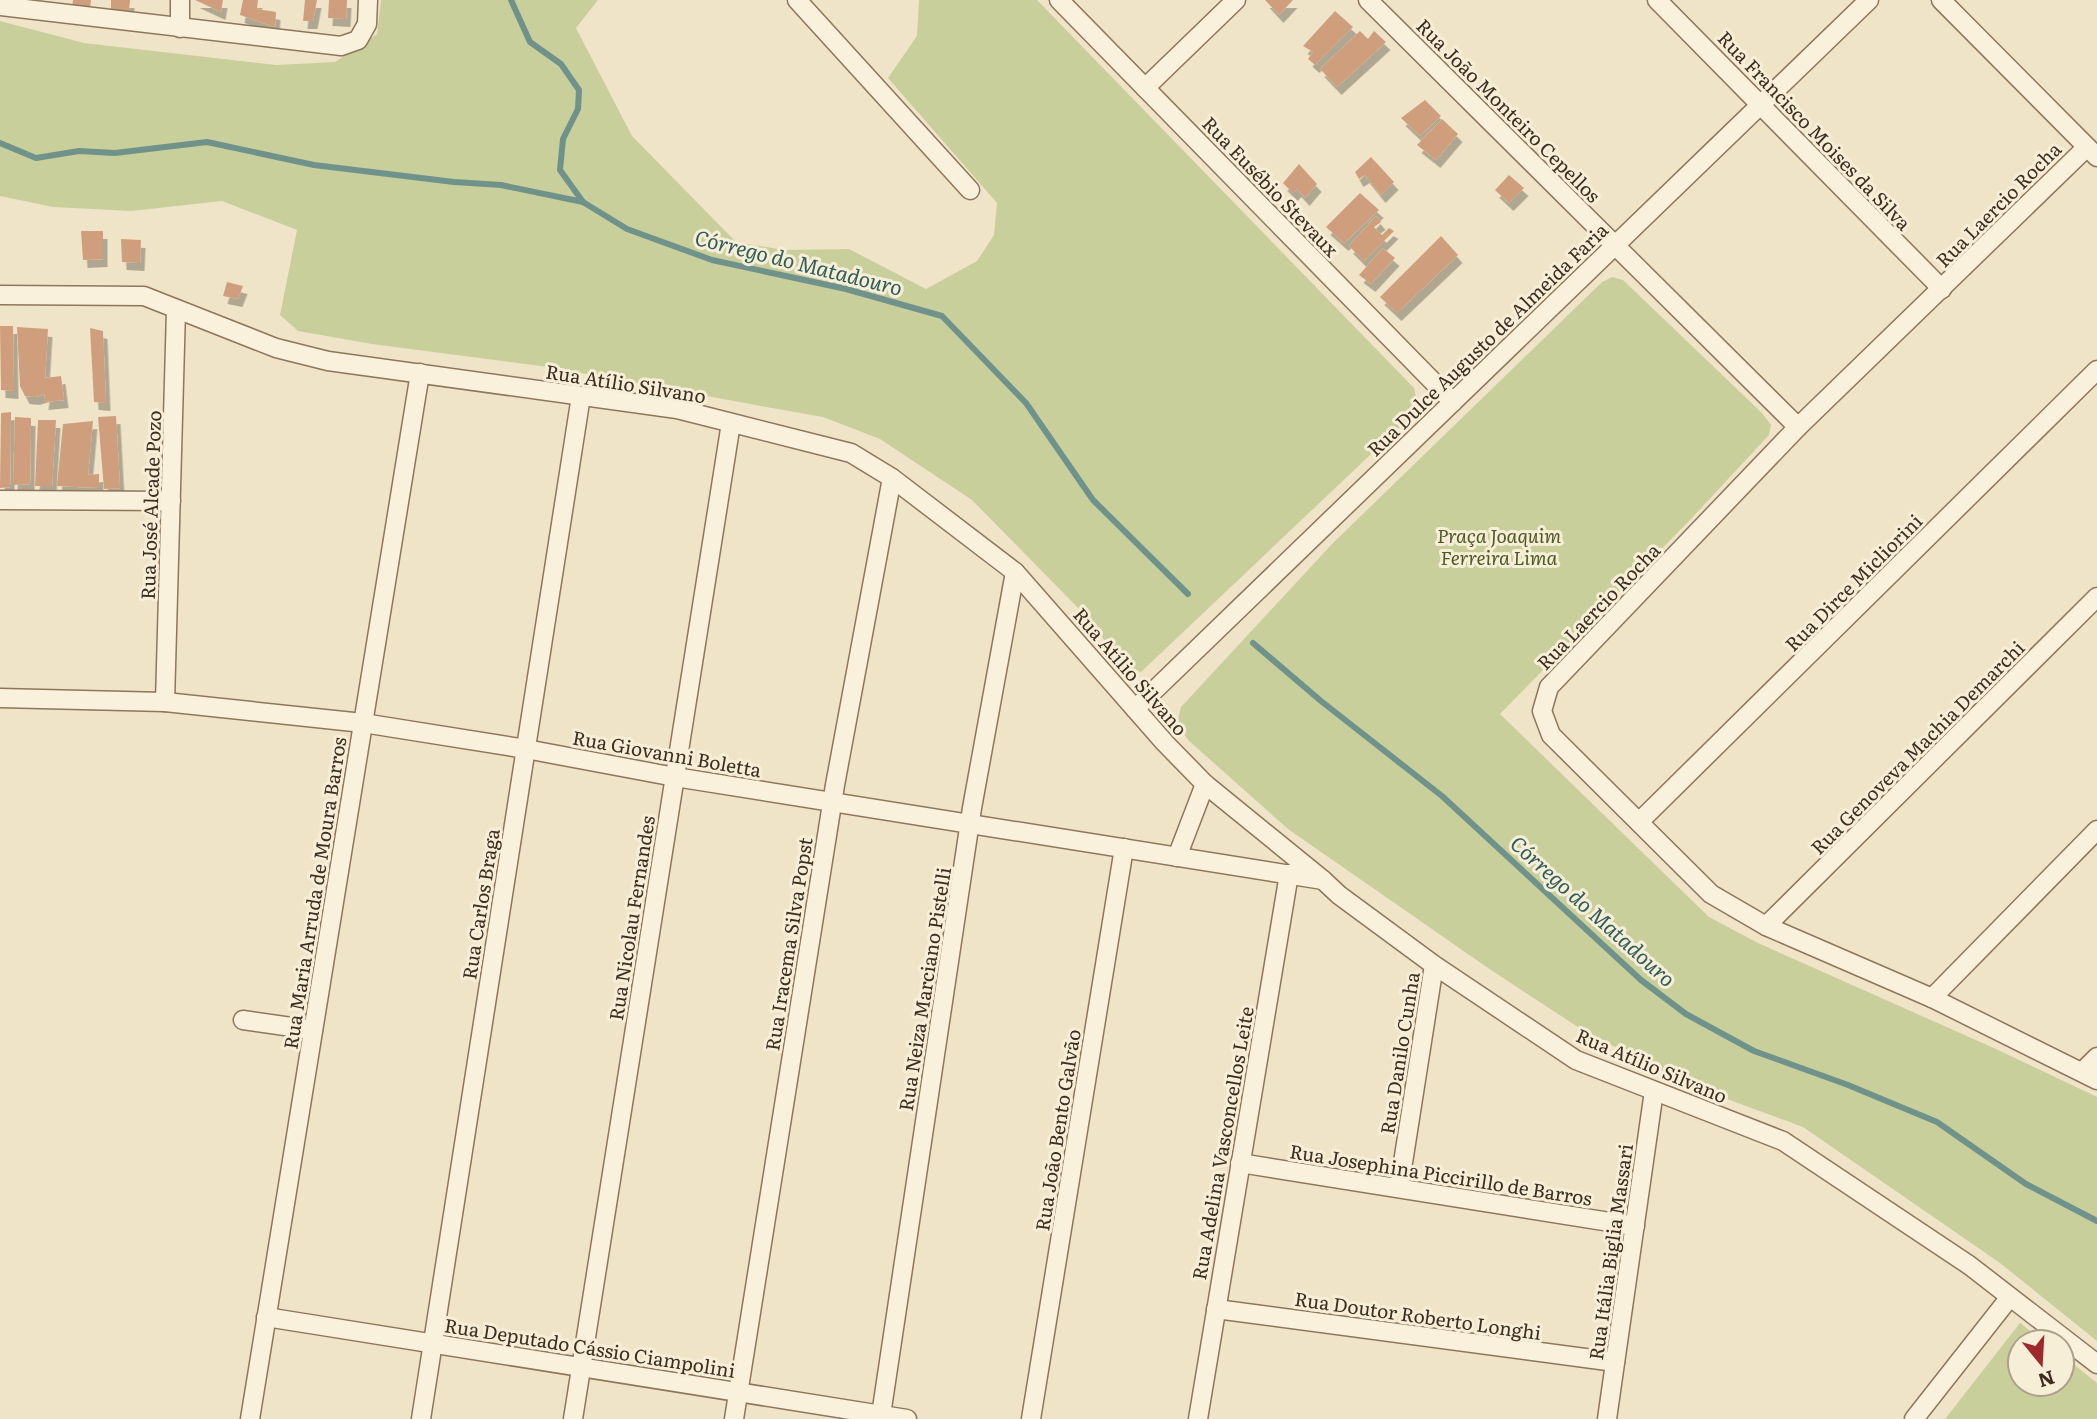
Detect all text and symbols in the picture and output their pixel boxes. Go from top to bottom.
street label: Rua João Monteiro Cepellos [1411,12,1608,209]
street label: Rua Francisco Moises da Silva [1712,24,1919,236]
street label: Rua Eusébio Stevaux [1196,110,1346,263]
street label: Rua Laercio Rocha [1929,135,2067,273]
street label: Rua Dulce Augusto de Almeida Faria [1360,215,1614,462]
water label: Córrego do Matadouro [692,220,906,302]
street label: Rua Atílio Silvano [544,357,708,409]
street label: Rua José Alcade Pozo [133,410,167,600]
street label: Rua Dirce Micliorini [1778,507,1928,657]
park label: Praça Joaquim Ferreira Lima [1437,521,1561,571]
street label: Rua Laercio Rocha [1530,536,1667,676]
street label: Rua Atílio Silvano [1067,601,1195,741]
street label: Rua Genoveva Machia Demarchi [1804,634,2030,860]
street label: Rua Giovanni Boletta [570,723,764,784]
street label: Rua Maria Arruda de Moura Barros [275,734,353,1051]
street label: Rua Nicolau Fernandes [601,813,661,1022]
street label: Rua Carlos Braga [454,826,506,982]
water label: Córrego do Matadouro [1505,827,1683,993]
street label: Rua Iracema Silva Popst [757,835,819,1053]
street label: Rua Neiza Marciano Pistelli [891,865,957,1113]
street label: Rua Danilo Cunha [1372,969,1426,1136]
street label: Rua Adelina Vasconcellos Leite [1184,1004,1260,1282]
street label: Rua Atílio Silvano [1572,1021,1732,1109]
street label: Rua João Bento Galvão [1027,1027,1087,1233]
street label: Rua Josephina Piccirillo de Barros [1288,1136,1594,1212]
street label: Rua Itália Biglia Massari [1581,1142,1639,1362]
street label: Rua Doutor Roberto Longhi [1293,1284,1543,1346]
street label: Rua Deputado Cássio Ciampolini [443,1310,737,1384]
north arrow [2006,1328,2076,1398]
text: N [2035,1364,2058,1396]

